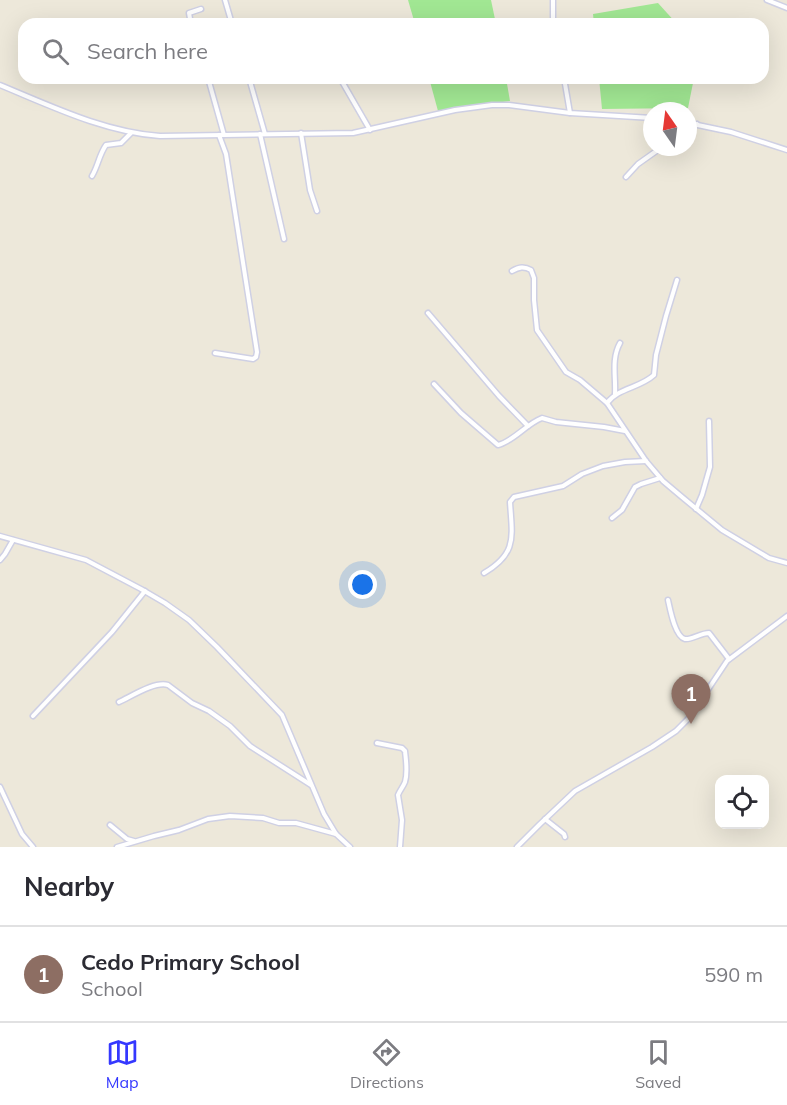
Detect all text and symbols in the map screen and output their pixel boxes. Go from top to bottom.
search box [18,18,769,84]
icon: search [39,35,72,68]
text: Search here [87,37,208,65]
north arrow [643,102,697,156]
your location [348,570,377,599]
pin: 1 [672,674,710,724]
map controls [715,775,769,829]
button: locate [715,775,769,829]
text: Nearby [24,870,114,903]
text: Cedo Primary School [81,948,300,976]
text: 1 [38,962,50,987]
text: 590 m [704,962,763,987]
text: School [81,976,143,1001]
tab: Map [106,1036,139,1092]
tab: Directions [350,1036,424,1092]
tab: Saved [635,1036,681,1092]

